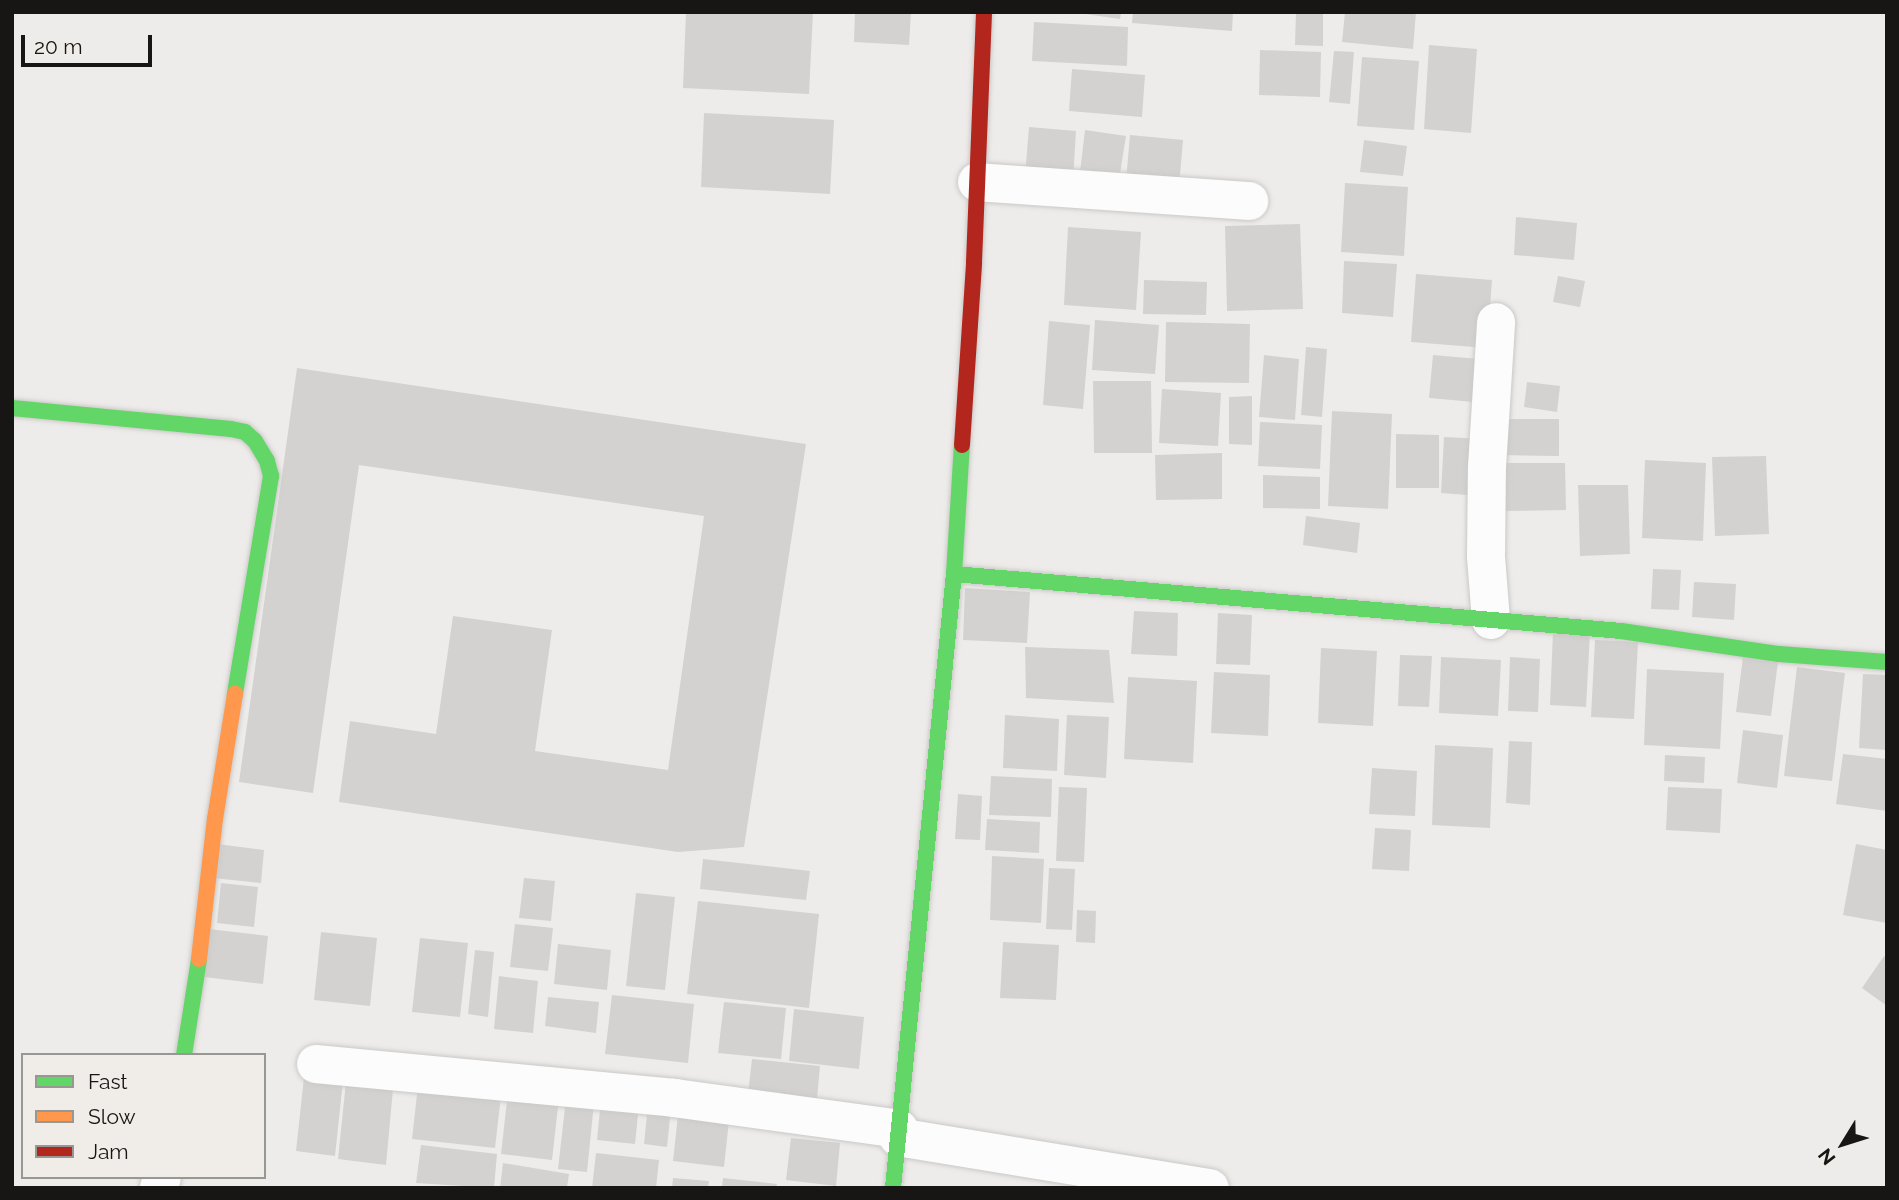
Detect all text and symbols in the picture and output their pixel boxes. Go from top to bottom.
scale bar [24,21,156,65]
text: 20 m [34,34,82,59]
legend [21,1053,266,1179]
text: Fast [88,1069,128,1094]
text: Slow [88,1104,136,1129]
north arrow [1808,1109,1878,1179]
text: Jam [88,1139,129,1164]
text: N [1813,1144,1840,1169]

